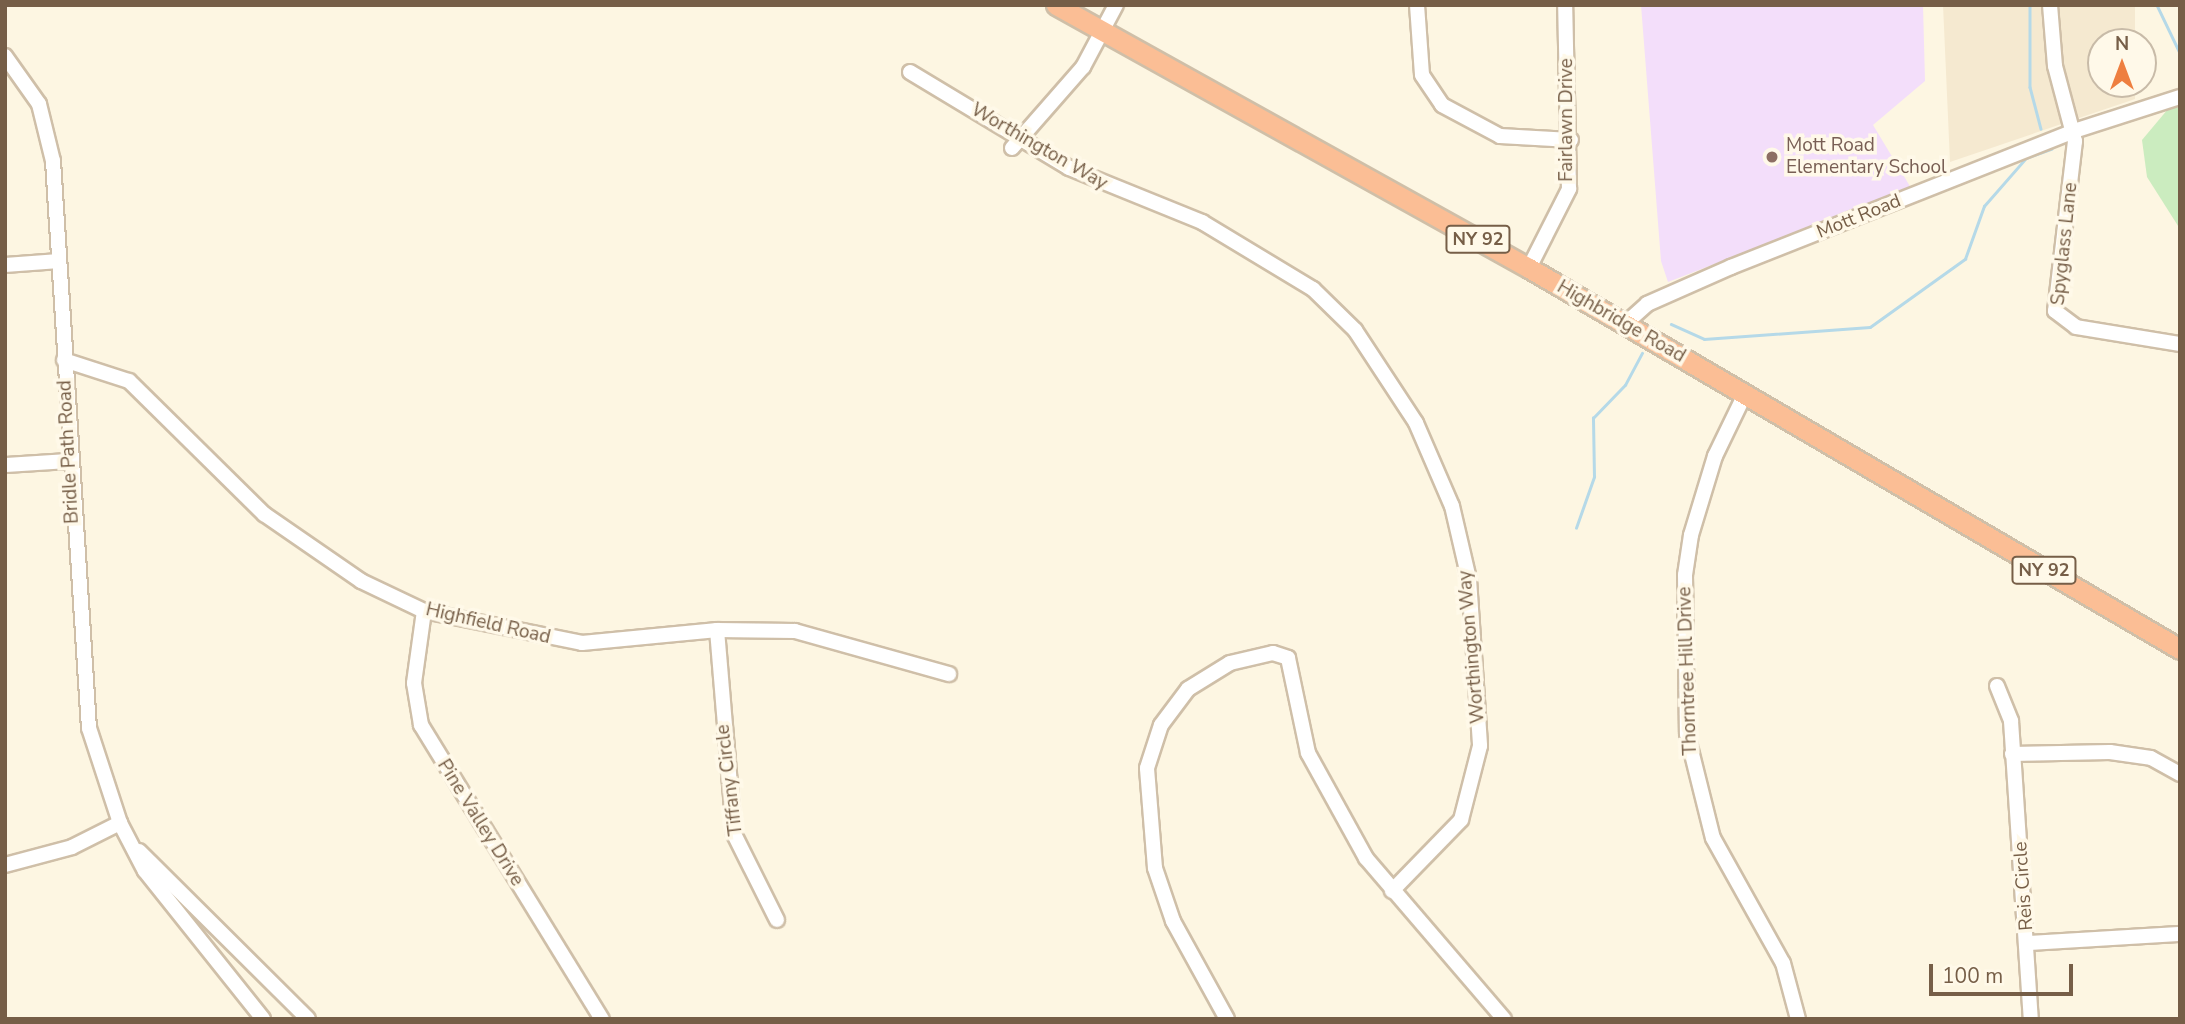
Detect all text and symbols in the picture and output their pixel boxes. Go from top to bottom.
north arrow [2087,28,2157,98]
text: N [2115,31,2129,57]
street label: Fairlawn Drive [1556,58,1578,182]
street label: Worthington Way [967,99,1111,195]
place label: Mott Road Elementary School [1786,135,1947,179]
marker: Mott Road Elementary School [1764,149,1780,165]
street label: Spyglass Lane [2047,181,2083,307]
street label: Mott Road [1814,190,1904,244]
road number: NY 92 [1445,225,1511,254]
street label: Highbridge Road [1553,276,1689,368]
street label: Bridle Path Road [54,380,84,524]
road number: NY 92 [2011,556,2077,584]
street label: Worthington Way [1454,569,1490,725]
street label: Thorntree Hill Drive [1674,586,1702,756]
street label: Highfield Road [423,599,553,649]
street label: Tiffany Circle [712,723,748,837]
street label: Pine Valley Drive [432,755,528,891]
street label: Reis Circle [2010,841,2038,931]
scale bar [1933,950,2076,994]
text: 100 m [1942,962,2003,990]

